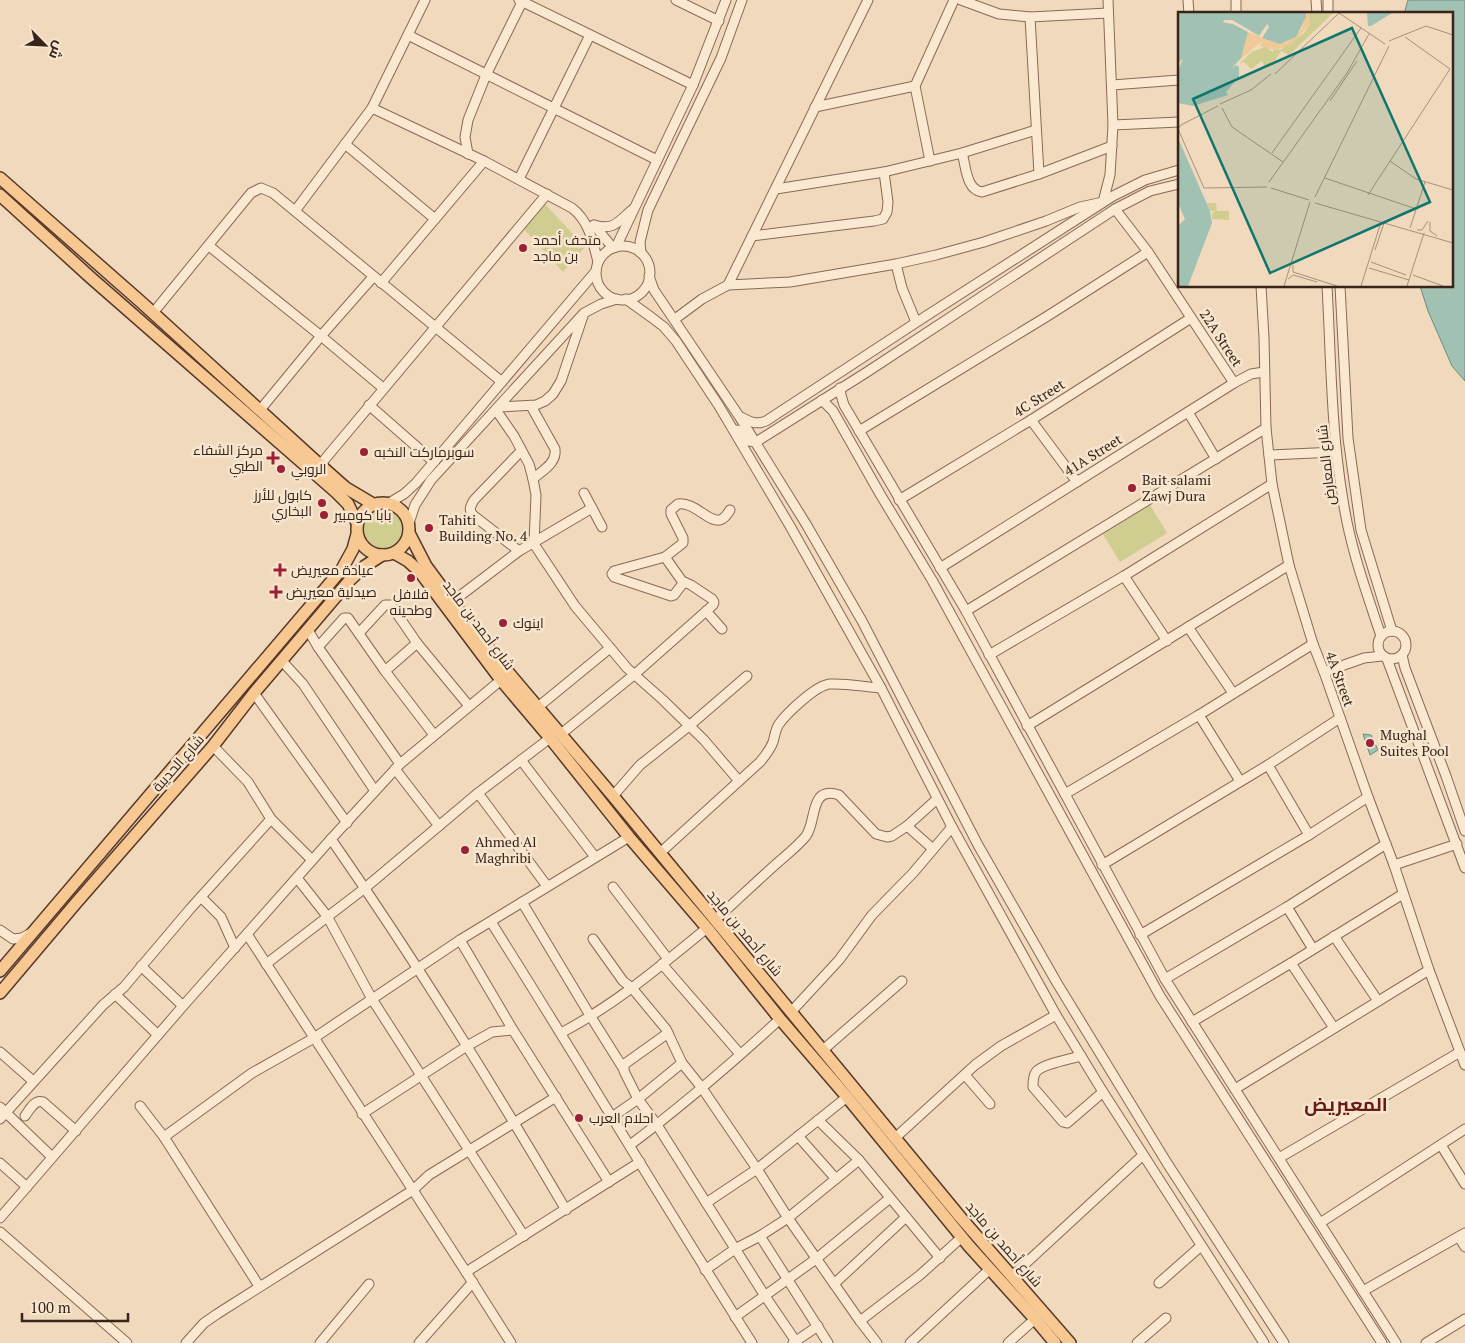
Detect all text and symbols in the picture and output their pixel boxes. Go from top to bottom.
inset map [1178,12,1452,288]
north arrow [20,20,70,70]
text: ش [45,38,70,63]
place label: متحف أحمد بن ماجد [533,230,601,265]
marker: متحف أحمد بن ماجد [517,242,529,254]
street label: 22A Street [1196,305,1248,371]
street label: 4C Street [1009,374,1069,421]
street label: شارع المعارض [1312,424,1339,506]
street label: 41A Street [1060,429,1126,480]
place label: مركز الشفاء الطبي [193,440,263,478]
place label: سوبرماركت النخبه [374,442,474,461]
marker: سوبرماركت النخبه [358,446,370,458]
marker: مركز الشفاء الطبي [267,452,279,464]
place label: الروبي [291,459,327,481]
marker: الروبي [275,463,287,475]
place label: Bait salami Zawj Dura [1142,470,1211,505]
marker: Bait salami Zawj Dura [1126,482,1138,494]
place label: كابول للأرز البخاري [253,485,312,523]
marker: كابول للأرز البخاري [316,497,328,509]
place label: بابا كومبير [333,505,391,524]
marker: بابا كومبير [318,509,330,521]
place label: Tahiti Building No. 4 [439,510,528,545]
marker: Tahiti Building No. 4 [423,522,435,534]
place label: عيادة معيريض [291,560,374,579]
marker: عيادة معيريض [273,563,287,577]
marker: فلافل وطحينه [405,572,417,584]
street label: شارع أحمد بن ماجد [439,576,519,673]
place label: صيدلية معيريض [286,582,377,601]
place label: فلافل وطحينه [390,584,432,619]
marker: صيدلية معيريض [270,586,282,598]
place label: اينوك [513,613,544,632]
marker: اينوك [497,617,509,629]
street label: 4A Street [1322,649,1360,710]
place label: Mughal Suites Pool [1380,725,1449,760]
street label: شارع الحديبة [147,730,208,795]
marker: Mughal Suites Pool [1364,737,1376,749]
place label: Ahmed Al Maghribi [475,832,537,867]
marker: Ahmed Al Maghribi [459,844,471,856]
street label: شارع أحمد بن ماجد [703,885,787,980]
district label: المعيريض [1304,1091,1388,1116]
place label: احلام العرب [589,1108,654,1128]
marker: احلام العرب [573,1112,585,1124]
street label: شارع أحمد بن ماجد [962,1197,1047,1291]
scale bar [22,1290,129,1322]
text: 100 m [30,1297,71,1317]

